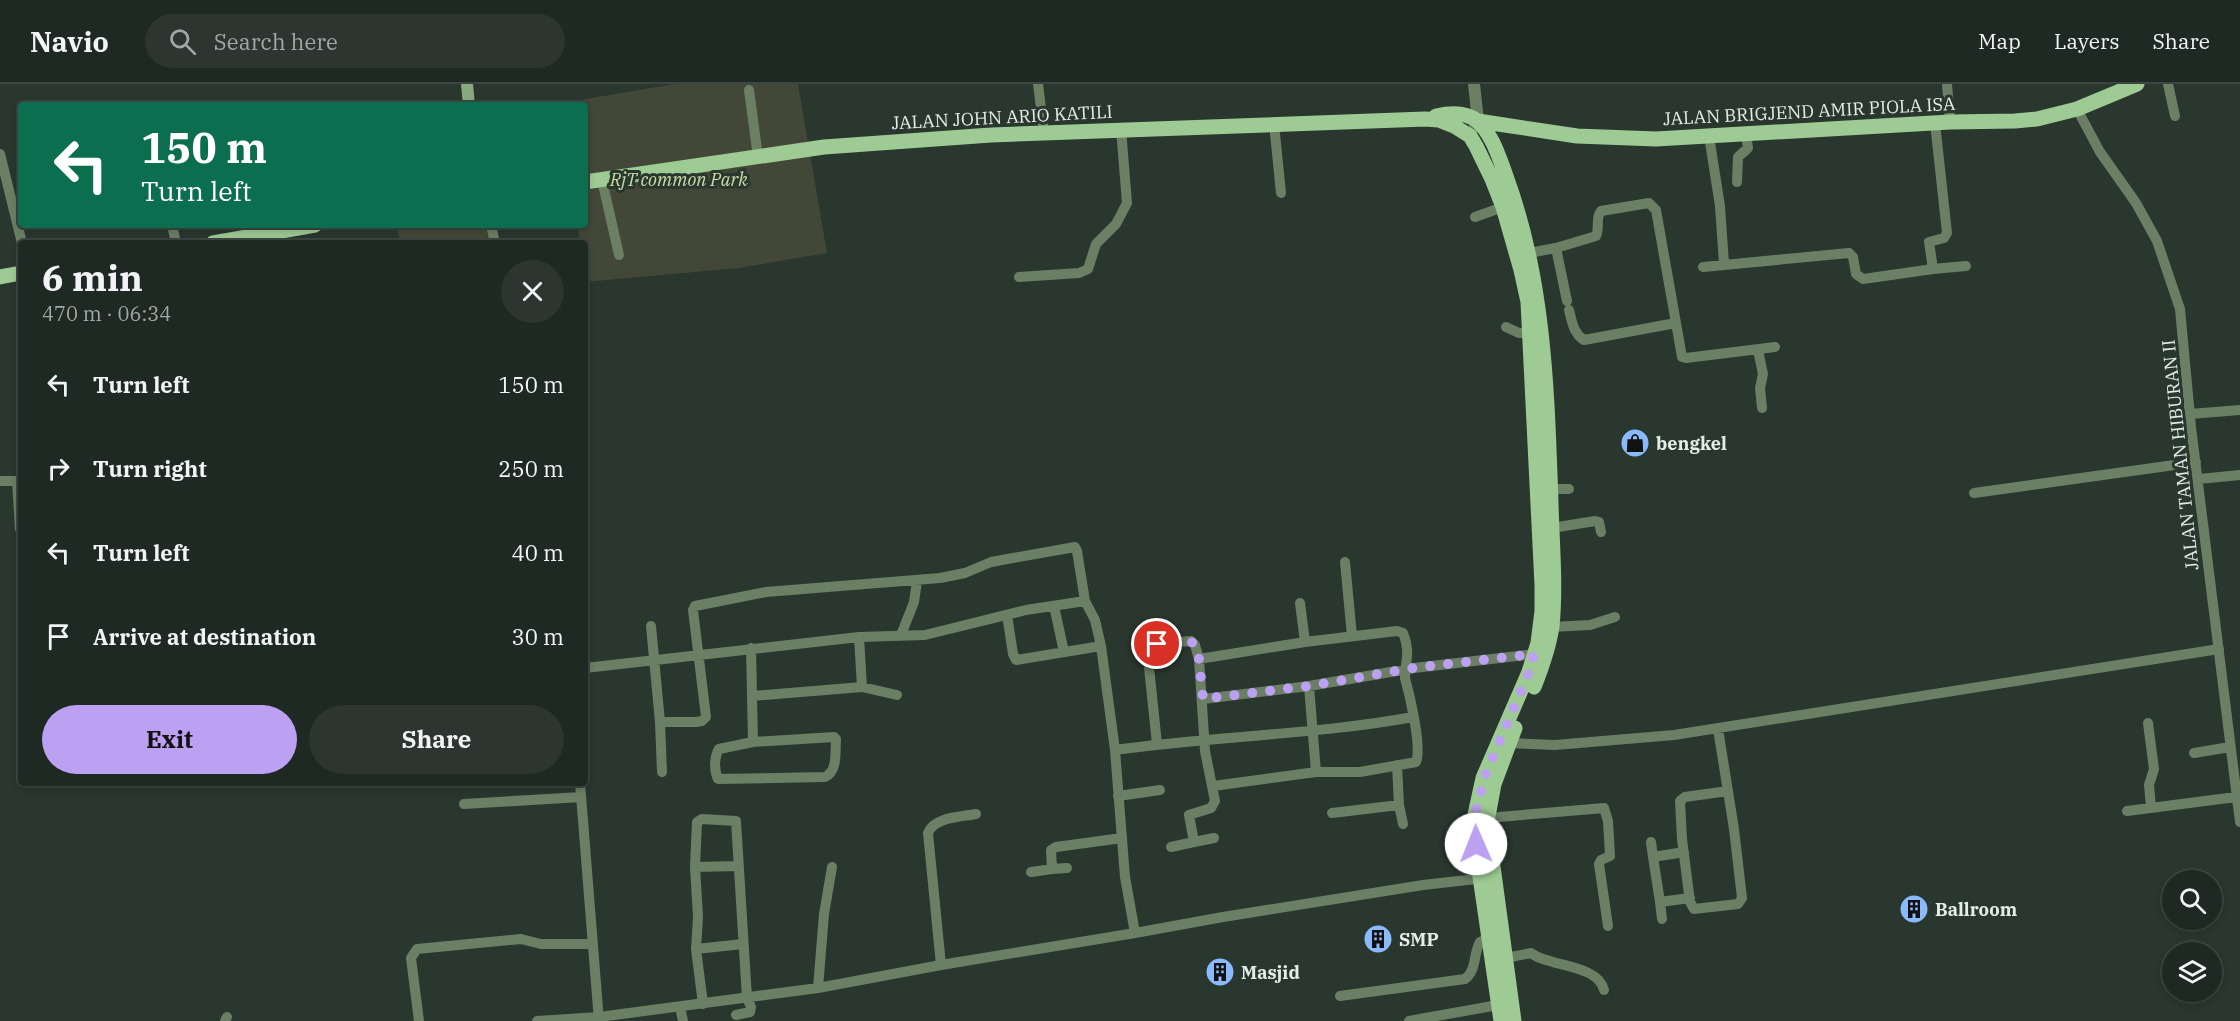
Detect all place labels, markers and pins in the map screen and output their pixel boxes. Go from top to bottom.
shop icon: bengkel [1619,427,1651,459]
place label: bengkel [1656,432,1727,455]
pin [1131,618,1182,669]
building icon: Ballroom [1898,893,1930,925]
place label: Ballroom [1935,898,2018,921]
building icon: SMP [1362,923,1394,955]
place label: SMP [1399,928,1439,951]
building icon: Masjid [1204,956,1236,988]
place label: Masjid [1241,961,1300,984]

